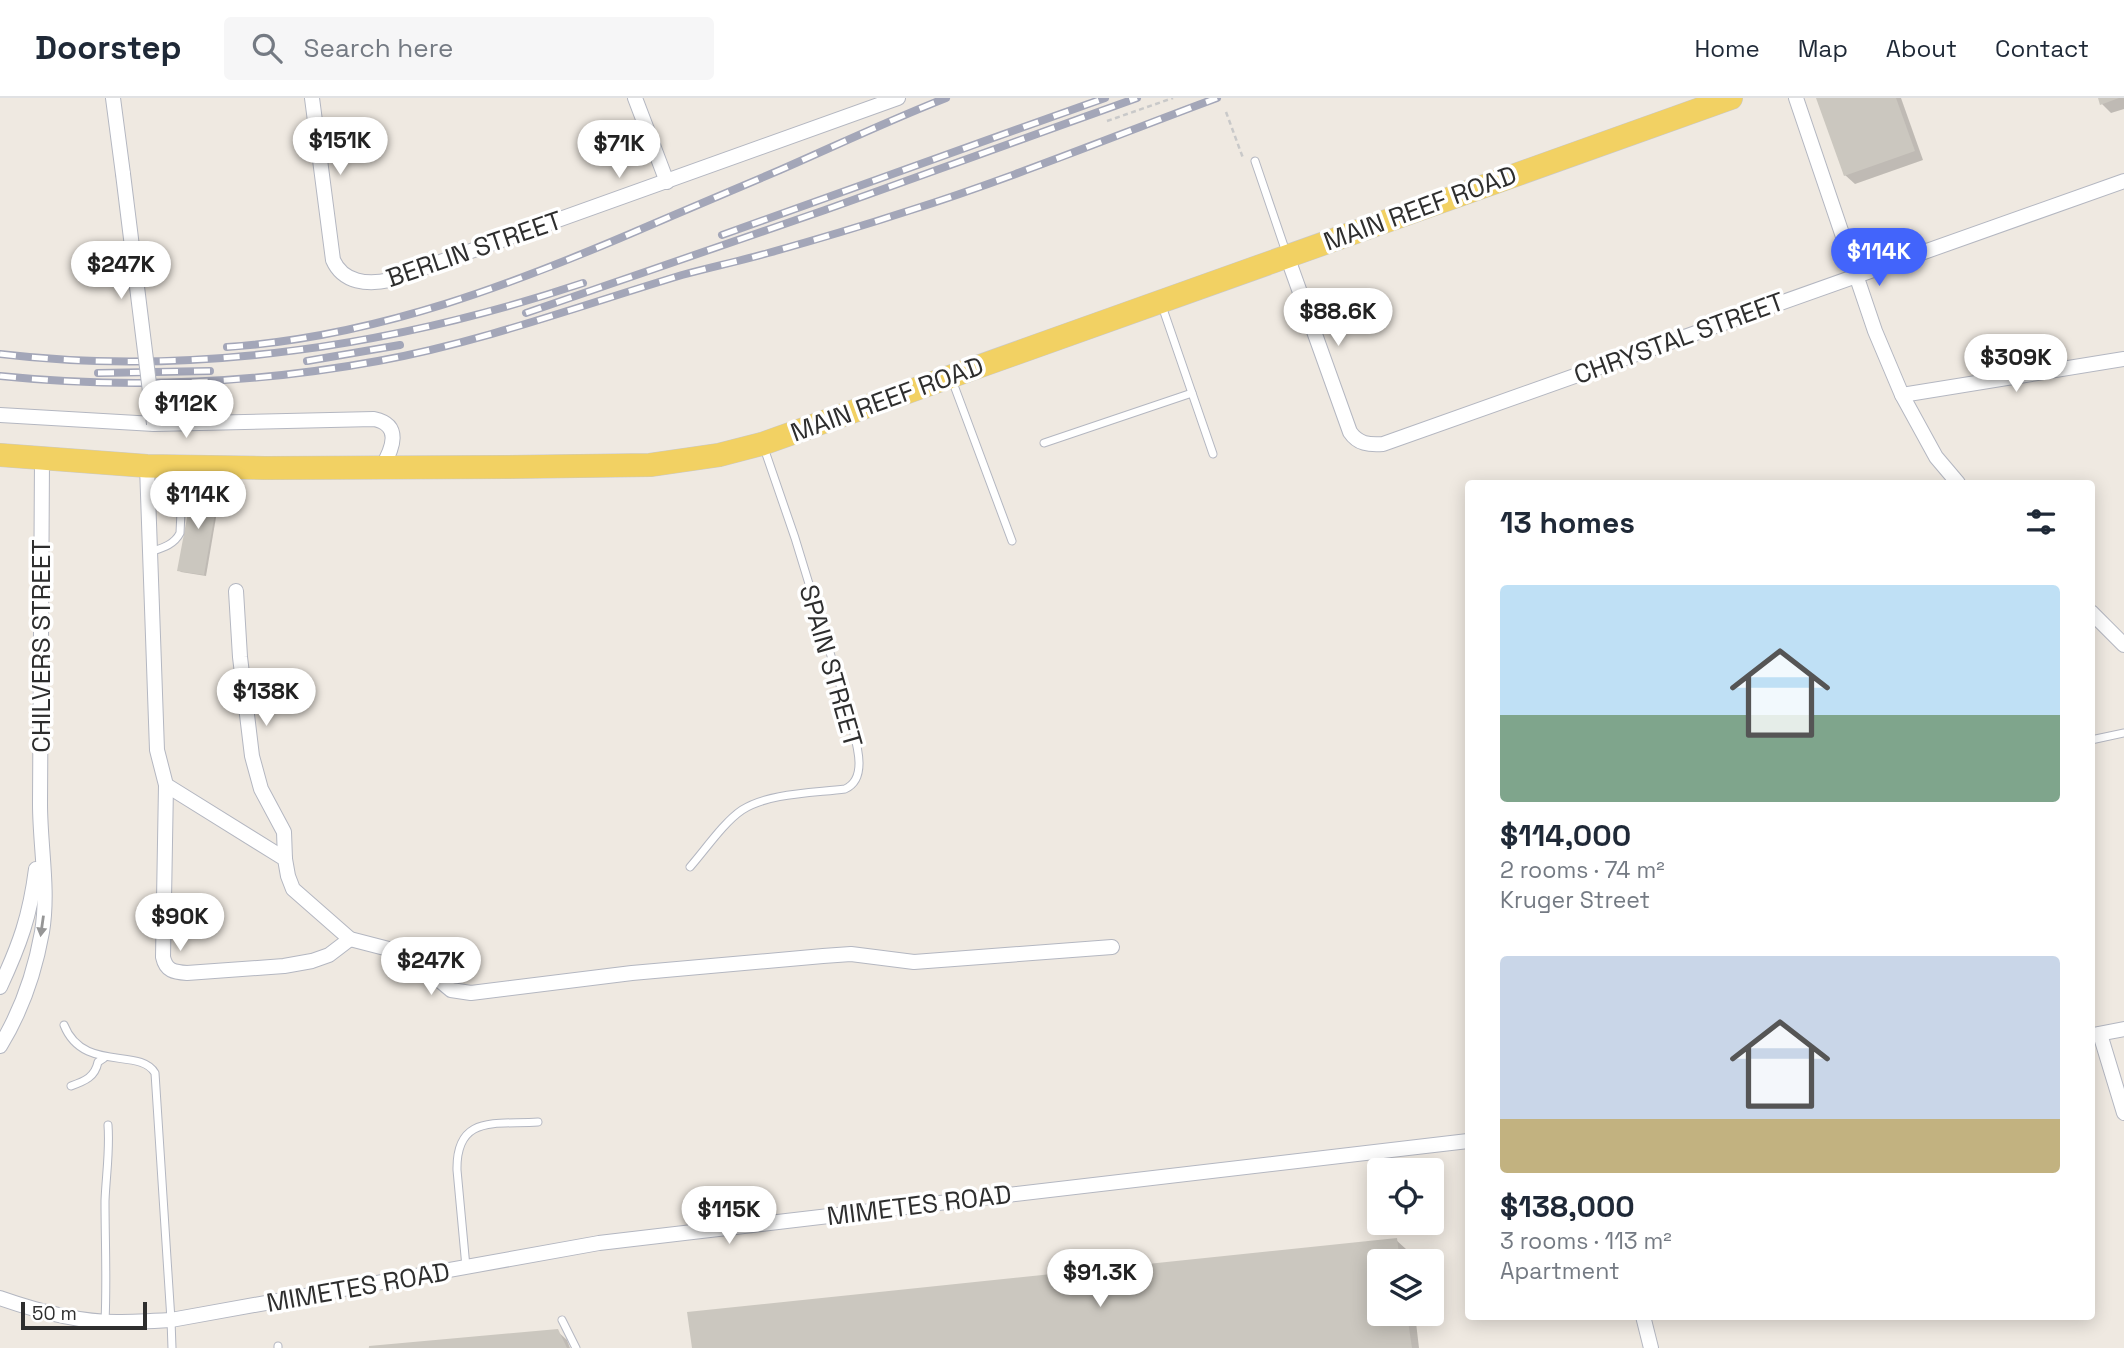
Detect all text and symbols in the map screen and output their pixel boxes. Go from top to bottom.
search box [224,17,714,80]
text: Doorstep [35,27,182,69]
icon: search [248,29,286,67]
text: Search here [304,31,453,65]
text: Home [1694,33,1760,64]
text: Map [1798,33,1848,64]
text: About [1886,33,1957,64]
text: Contact [1995,33,2089,64]
pin: $151K [291,118,389,177]
pin: $71K [578,120,660,180]
text: $151K [309,125,371,155]
text: $71K [593,128,645,158]
street label: MAIN REEF ROAD [1319,157,1521,259]
street label: BERLIN STREET [381,203,567,295]
pin: $114K [1830,228,1928,288]
text: $114K [1847,236,1911,266]
pin: $247K [72,242,170,301]
text: $247K [87,249,155,279]
street label: CHRYSTAL STREET [1569,284,1789,392]
pin: $88.6K [1281,288,1395,348]
text: $88.6K [1300,296,1376,326]
pin: $309K [1967,334,2065,394]
text: $309K [1980,342,2052,372]
street label: MAIN REEF ROAD [786,348,988,450]
pin: $112K [137,380,235,440]
text: $112K [155,388,217,418]
pin: $114K [149,472,247,531]
text: $114K [166,479,230,509]
text: 13 homes [1500,503,1635,542]
icon: filters [2022,503,2060,541]
street label: CHILVERS STREET [24,539,58,753]
street label: SPAIN STREET [791,580,871,752]
icon: home [1717,630,1843,756]
pin: $138K [217,668,315,728]
text: $138K [233,676,299,706]
text: $114,000 [1500,816,1631,855]
text: 2 rooms · 74 m² [1500,855,1665,885]
text: Kruger Street [1500,885,1650,915]
pin: $90K [139,894,221,953]
text: $90K [151,901,209,931]
one-way arrow [36,915,47,937]
pin: $247K [382,937,480,997]
text: $247K [397,945,465,975]
icon: home [1717,1001,1843,1127]
map controls [1367,1158,1444,1326]
button: locate [1367,1158,1444,1235]
street label: MIMETES ROAD [825,1177,1013,1233]
pin: $115K [680,1186,778,1246]
text: $138,000 [1500,1187,1635,1226]
text: $115K [698,1194,760,1224]
text: 3 rooms · 113 m² [1500,1226,1672,1256]
button: layers [1367,1249,1444,1326]
pin: $91.3K [1043,1250,1157,1309]
street label: MIMETES ROAD [264,1254,452,1320]
text: Apartment [1500,1256,1620,1286]
text: $91.3K [1063,1257,1137,1287]
scale bar [21,1299,147,1331]
text: 50 m [32,1301,77,1326]

